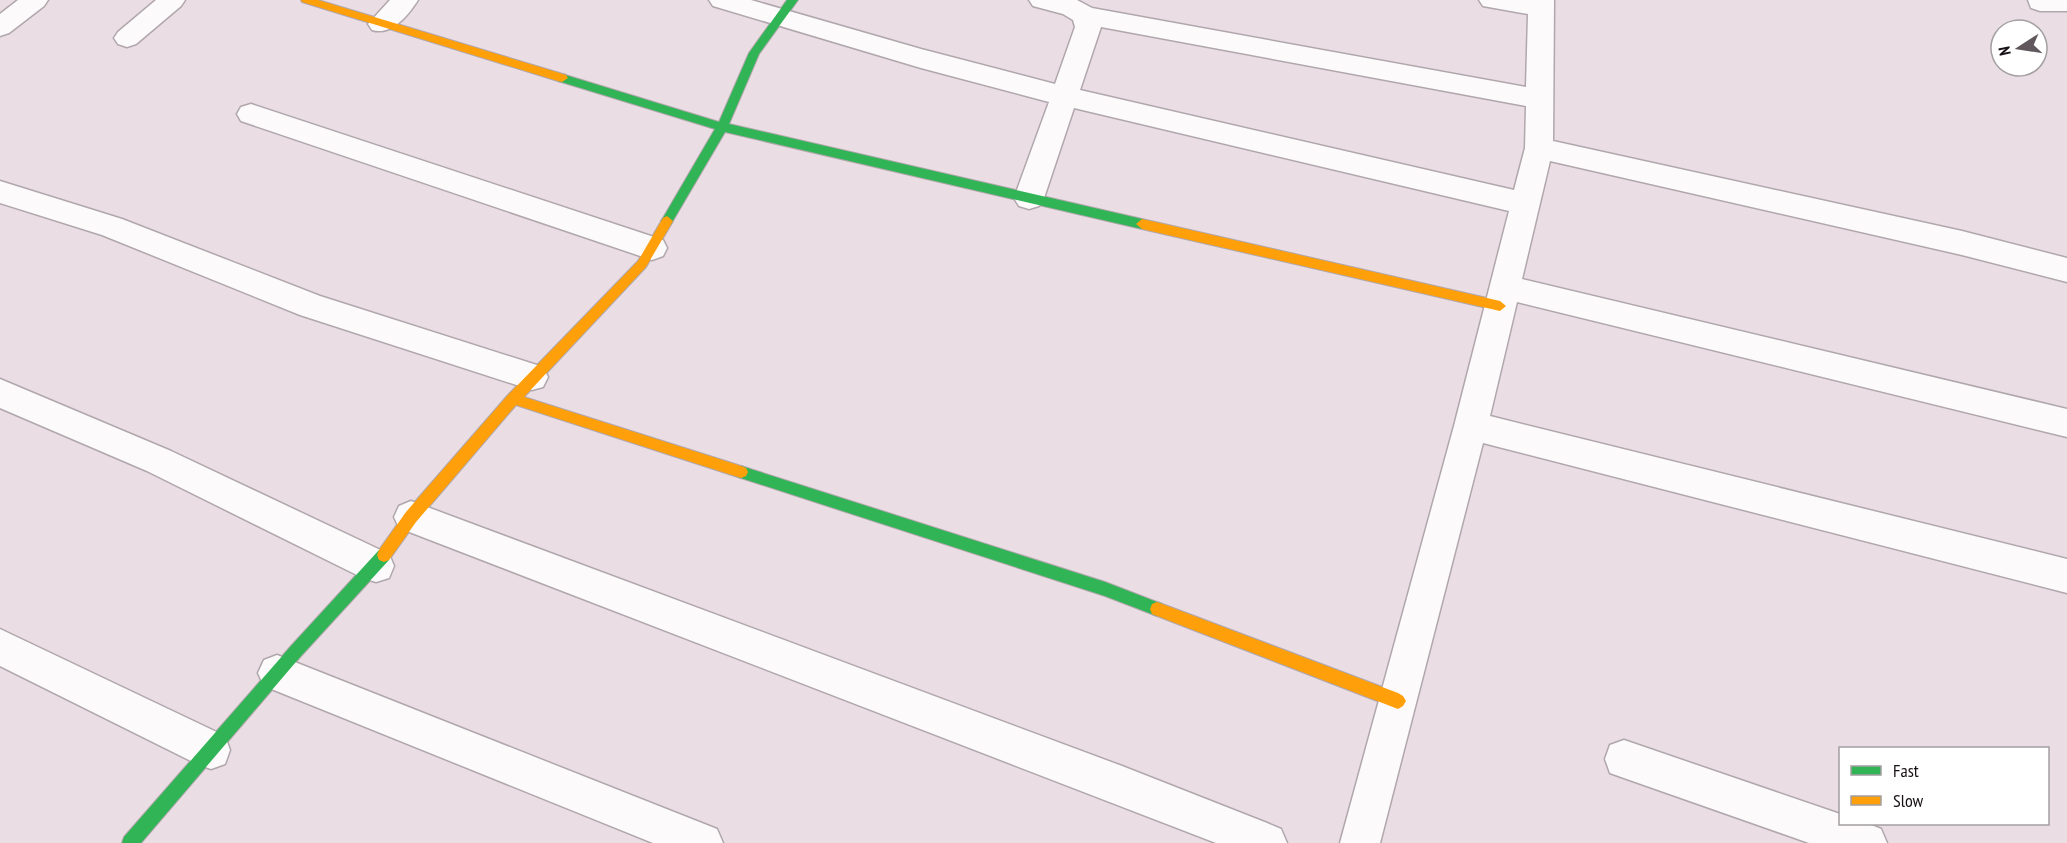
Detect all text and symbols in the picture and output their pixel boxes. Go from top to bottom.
north arrow [1989,18,2049,78]
text: N [1994,45,2015,57]
legend [1839,747,2049,825]
text: Fast [1893,759,1919,782]
text: Slow [1893,789,1924,812]

